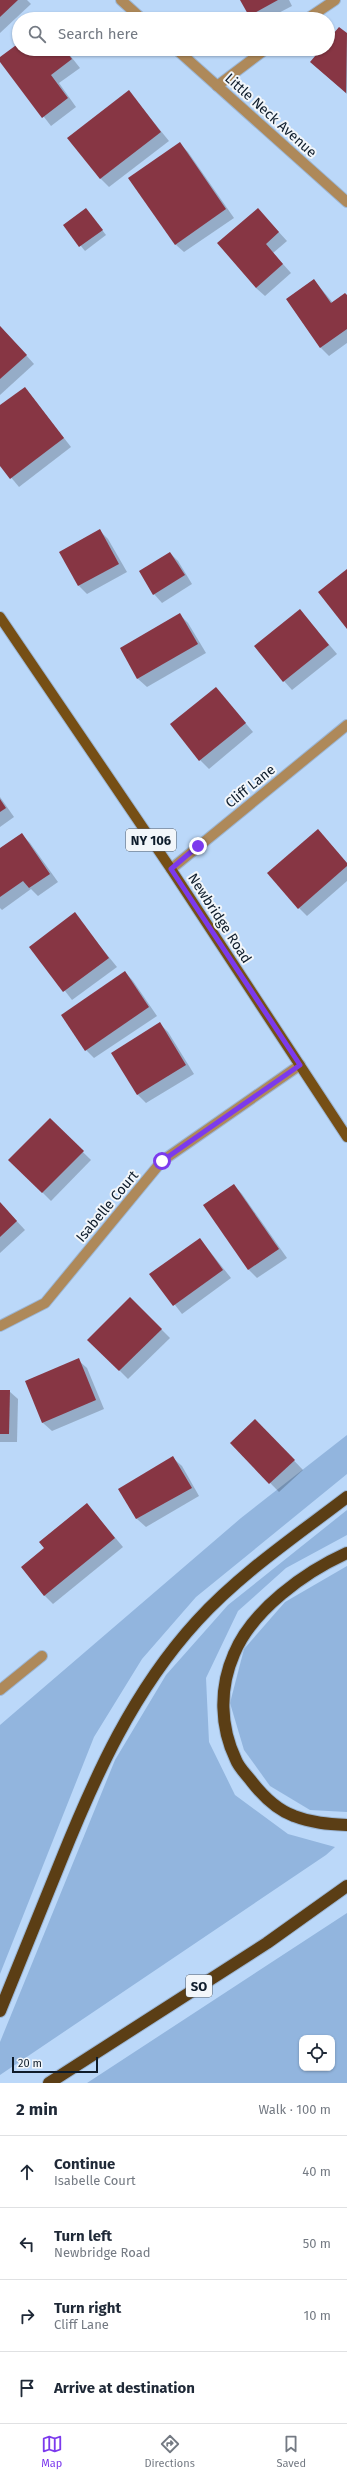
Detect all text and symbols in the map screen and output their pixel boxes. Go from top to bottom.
search box [12,12,335,56]
icon: search [26,23,48,45]
text: Search here [58,25,138,43]
street label: Little Neck Avenue [221,70,320,161]
street label: Cliff Lane [222,761,279,812]
road number: NY 106 [126,829,176,851]
route end [189,837,207,855]
street label: Newbridge Road [184,870,255,966]
route start [153,1152,171,1170]
street label: Isabelle Court [73,1166,143,1245]
road number: SO [186,1975,212,1997]
map controls [299,2035,335,2071]
button: locate [299,2035,335,2071]
scale bar [12,2055,98,2074]
text: 20 m [18,2057,42,2070]
text: 2 min [16,2099,58,2120]
text: Walk · 100 m [259,2102,331,2117]
text: Continue [54,2155,115,2173]
icon: ahead [16,2161,38,2183]
text: 40 m [302,2164,331,2179]
text: Isabelle Court [54,2173,136,2188]
text: Turn left [54,2227,112,2245]
icon: left [16,2233,38,2255]
text: 50 m [303,2236,331,2251]
text: Newbridge Road [54,2245,151,2260]
text: Turn right [54,2299,121,2317]
icon: right [16,2305,38,2327]
text: 10 m [304,2308,331,2323]
text: Cliff Lane [54,2317,109,2332]
icon: arrive [16,2377,38,2399]
text: Arrive at destination [54,2379,195,2397]
tab: Map [41,2433,63,2470]
tab: Directions [144,2433,195,2470]
tab: Saved [276,2433,306,2470]

